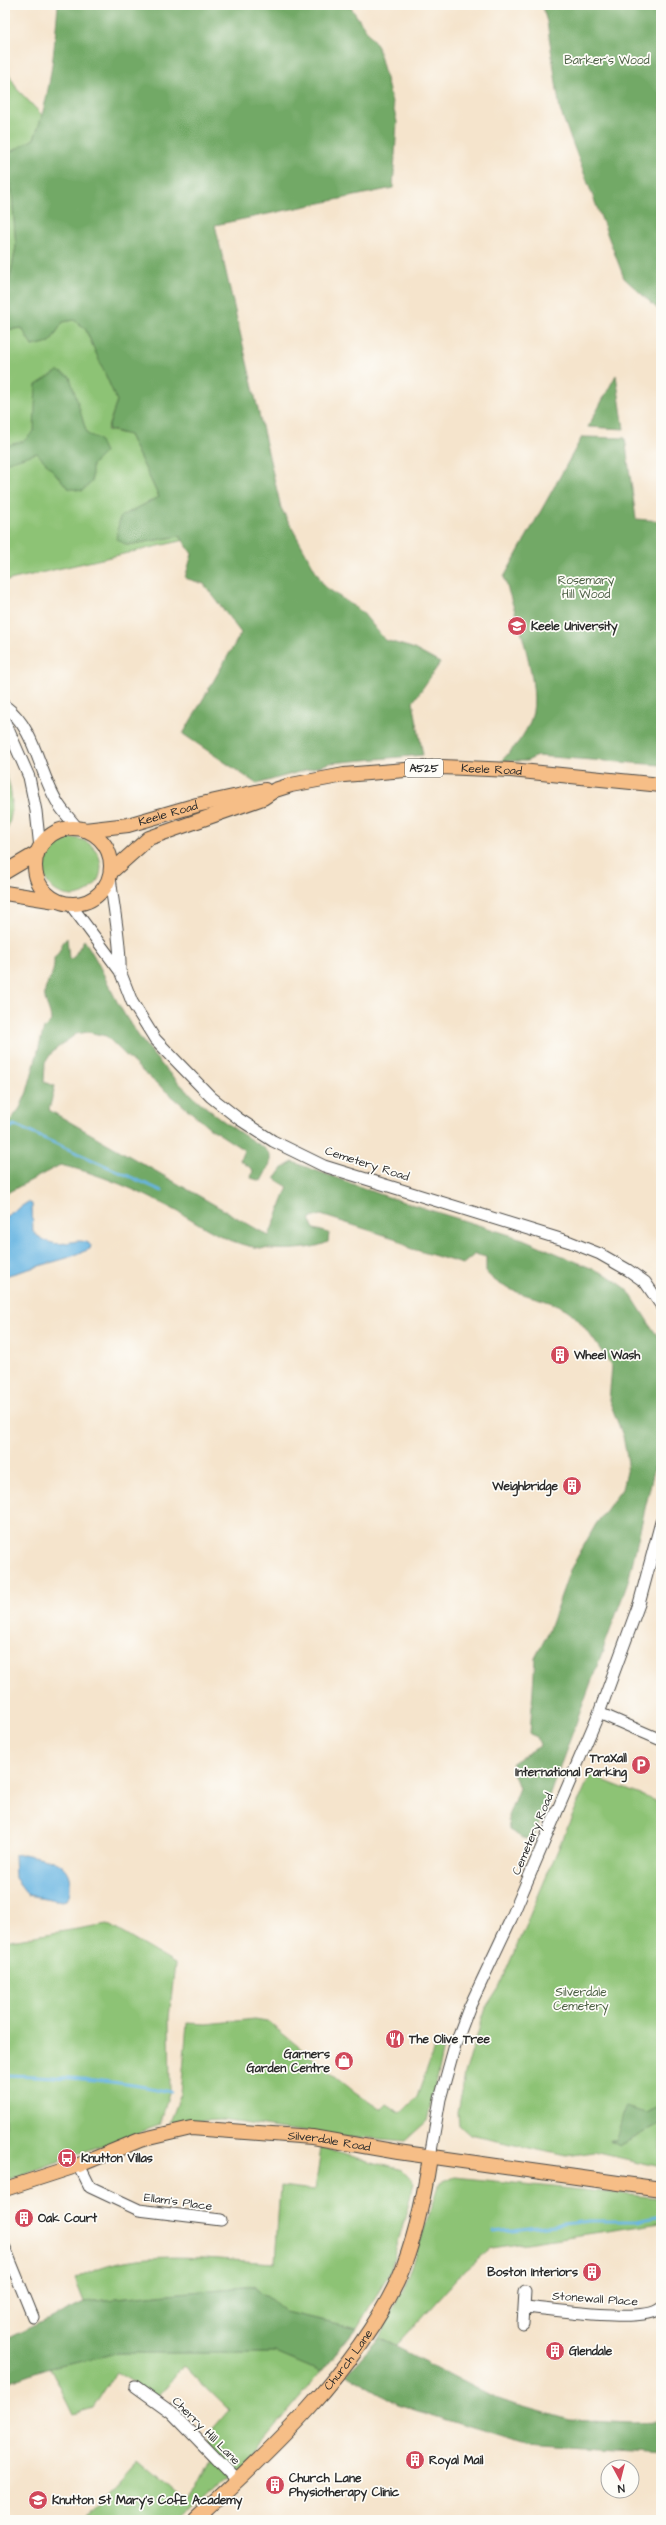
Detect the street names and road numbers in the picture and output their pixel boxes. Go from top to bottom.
road number: A525 [405,759,443,777]
street label: Keele Road [461,759,523,780]
street label: Keele Road [136,797,200,830]
street label: Cemetery Road [322,1142,411,1187]
street label: Cemetery Road [508,1790,559,1878]
street label: Silverdale Road [287,2127,372,2156]
street label: Ellam's Place [143,2189,214,2215]
street label: Stonewall Place [552,2288,639,2311]
street label: Church Lane [320,2325,377,2394]
street label: Cherry Hill Lane [167,2393,244,2470]

